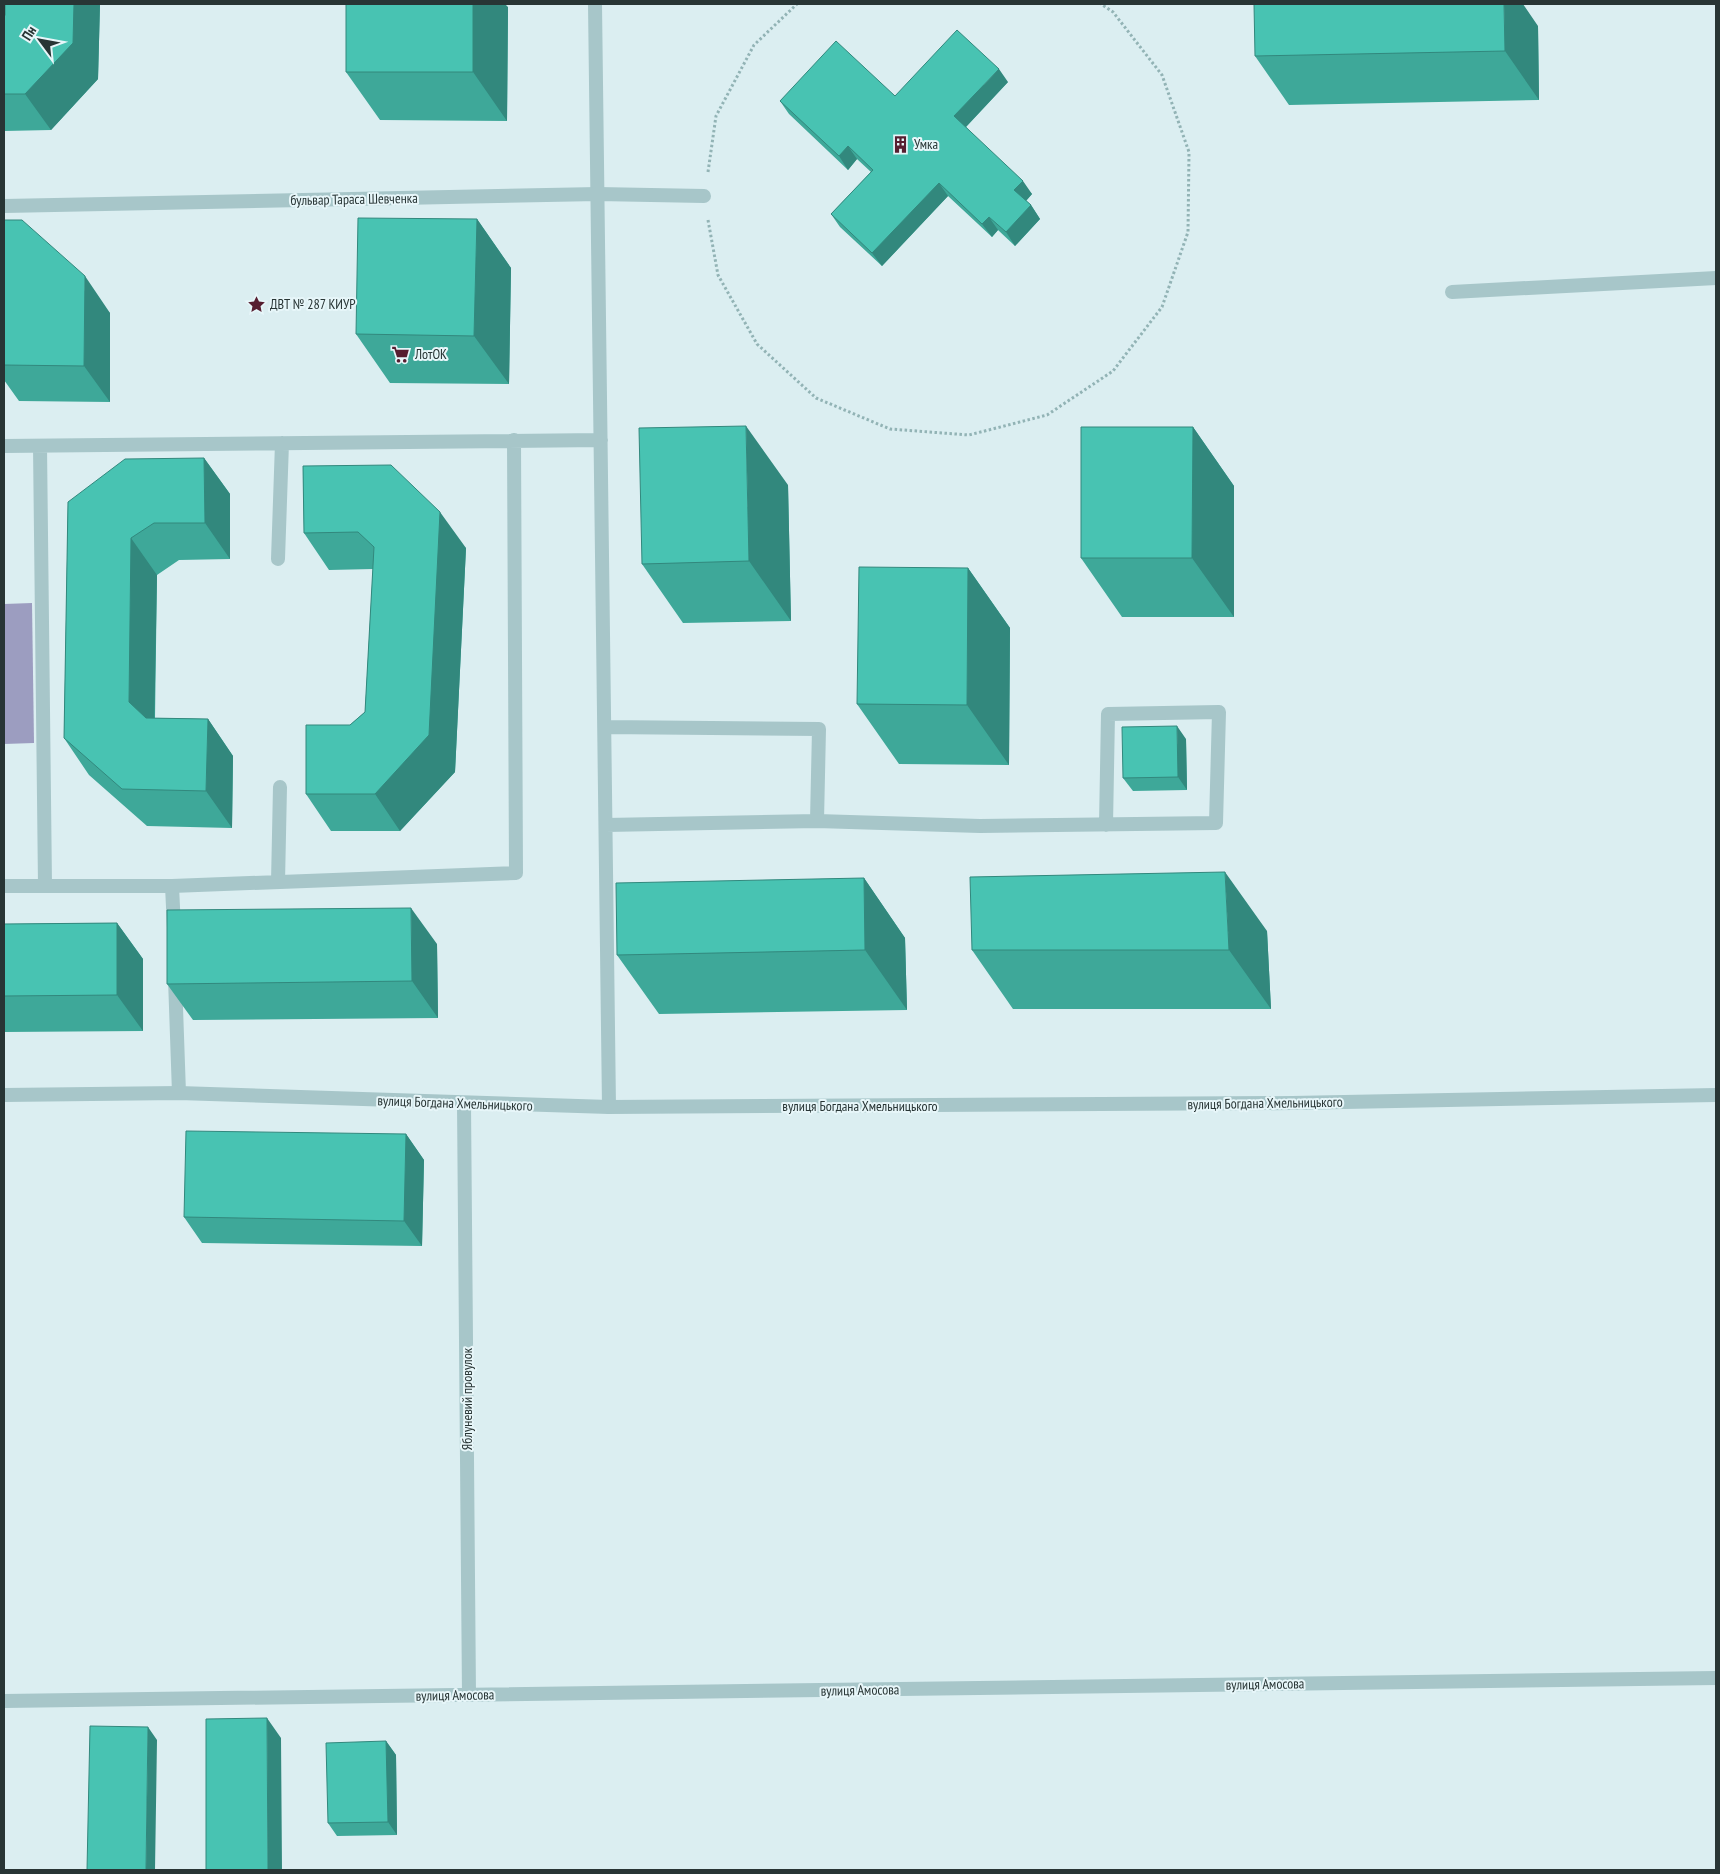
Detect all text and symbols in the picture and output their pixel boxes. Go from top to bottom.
north arrow [15,15,65,65]
text: Пн [18,23,40,44]
building icon: Умка [890,134,910,154]
place label: Умка [914,135,938,153]
street label: бульвар Тараса Шевченка [290,189,418,209]
place icon: ДВТ № 287 КИУР [246,294,266,314]
place label: ДВТ № 287 КИУР [270,295,356,313]
supermarket icon: ЛотОК [391,344,411,364]
place label: ЛотОК [414,345,447,363]
street label: вулиця Богдана Хмельницького [377,1091,533,1115]
street label: вулиця Богдана Хмельницького [1187,1093,1343,1113]
street label: вулиця Богдана Хмельницького [782,1097,938,1115]
street label: Яблуневий провулок [458,1347,476,1450]
street label: вулиця Амосова [1225,1674,1305,1694]
street label: вулиця Амосова [820,1680,900,1700]
street label: вулиця Амосова [415,1685,495,1705]

